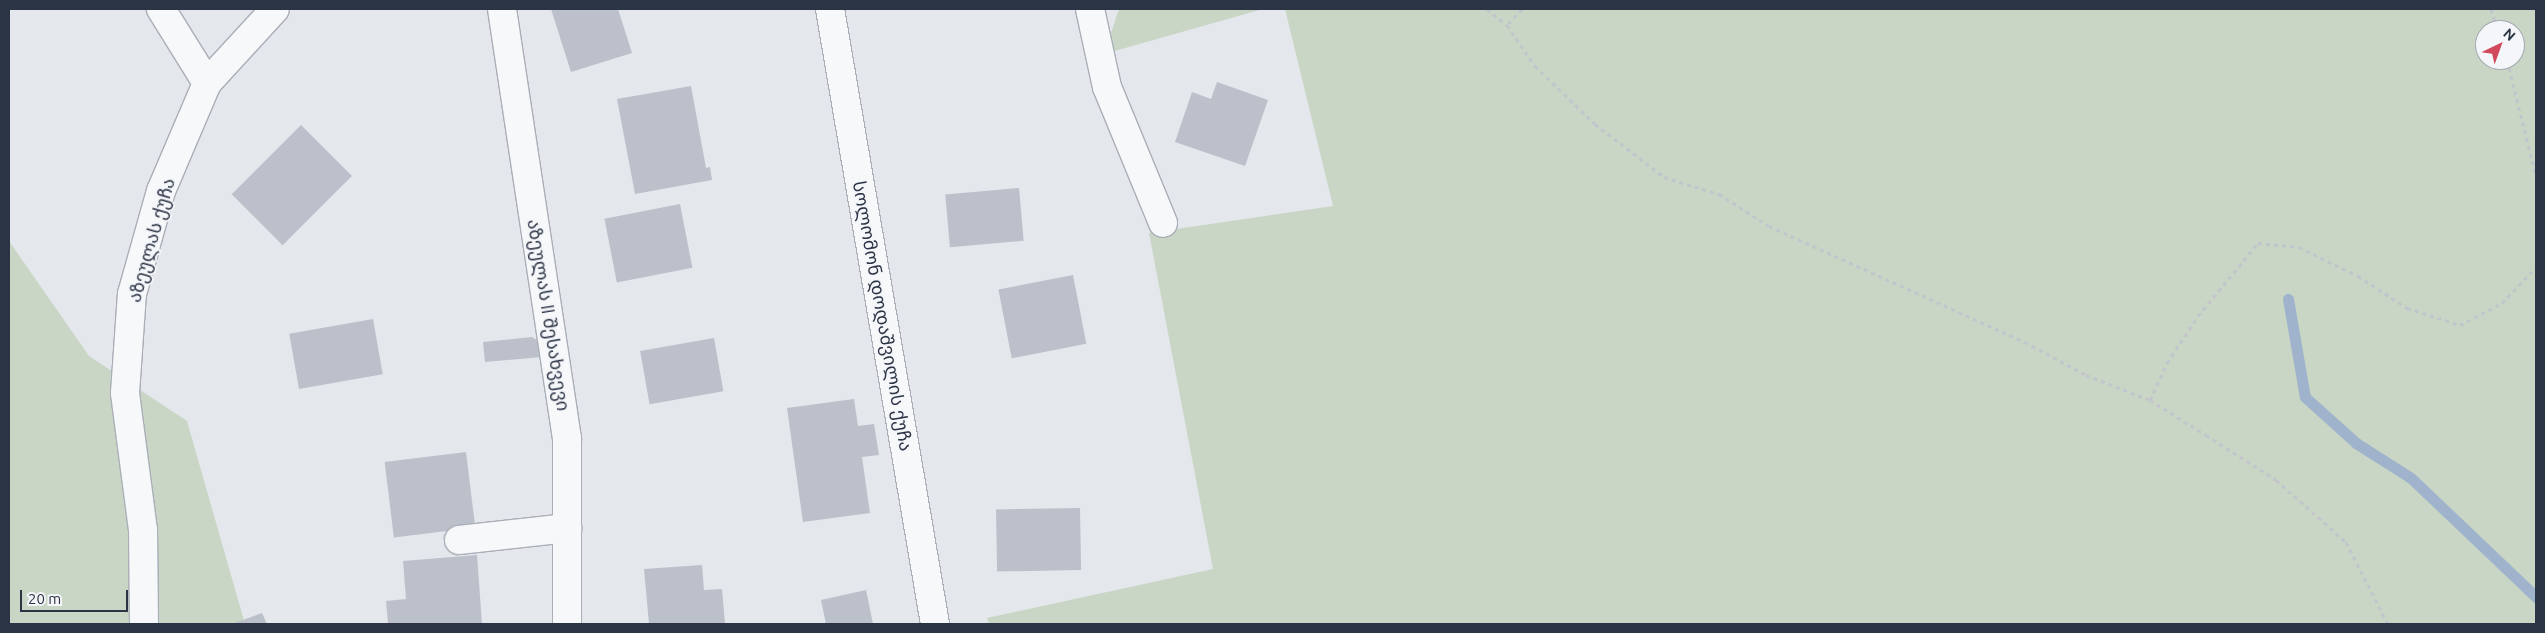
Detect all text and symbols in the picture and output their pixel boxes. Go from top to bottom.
north arrow [2475,20,2525,70]
text: N [2500,25,2519,44]
street label: აზეულას ქუჩა [123,175,179,305]
street label: სოლომონ დოდაშვილის ქუჩა [849,179,917,453]
street label: აზეულას II შესახვევი [523,218,575,412]
scale bar [22,580,130,612]
text: 20 m [28,590,61,607]

